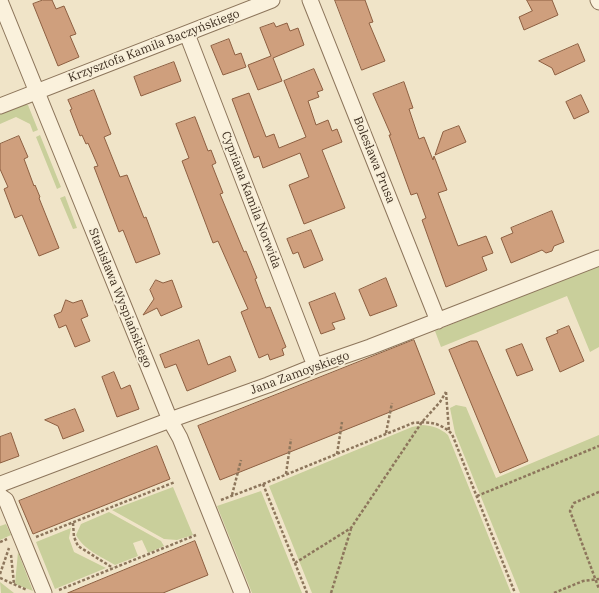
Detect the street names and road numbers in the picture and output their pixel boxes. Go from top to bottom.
street label: Krzysztofa Kamila Baczyńskiego [66,7,242,85]
street label: Bolesława Prusa [350,115,398,205]
street label: Cypriana Kamila Norwida [218,129,284,271]
street label: Stanisława Wyspiańskiego [85,226,155,370]
street label: Jana Zamoyskiego [249,348,351,398]

